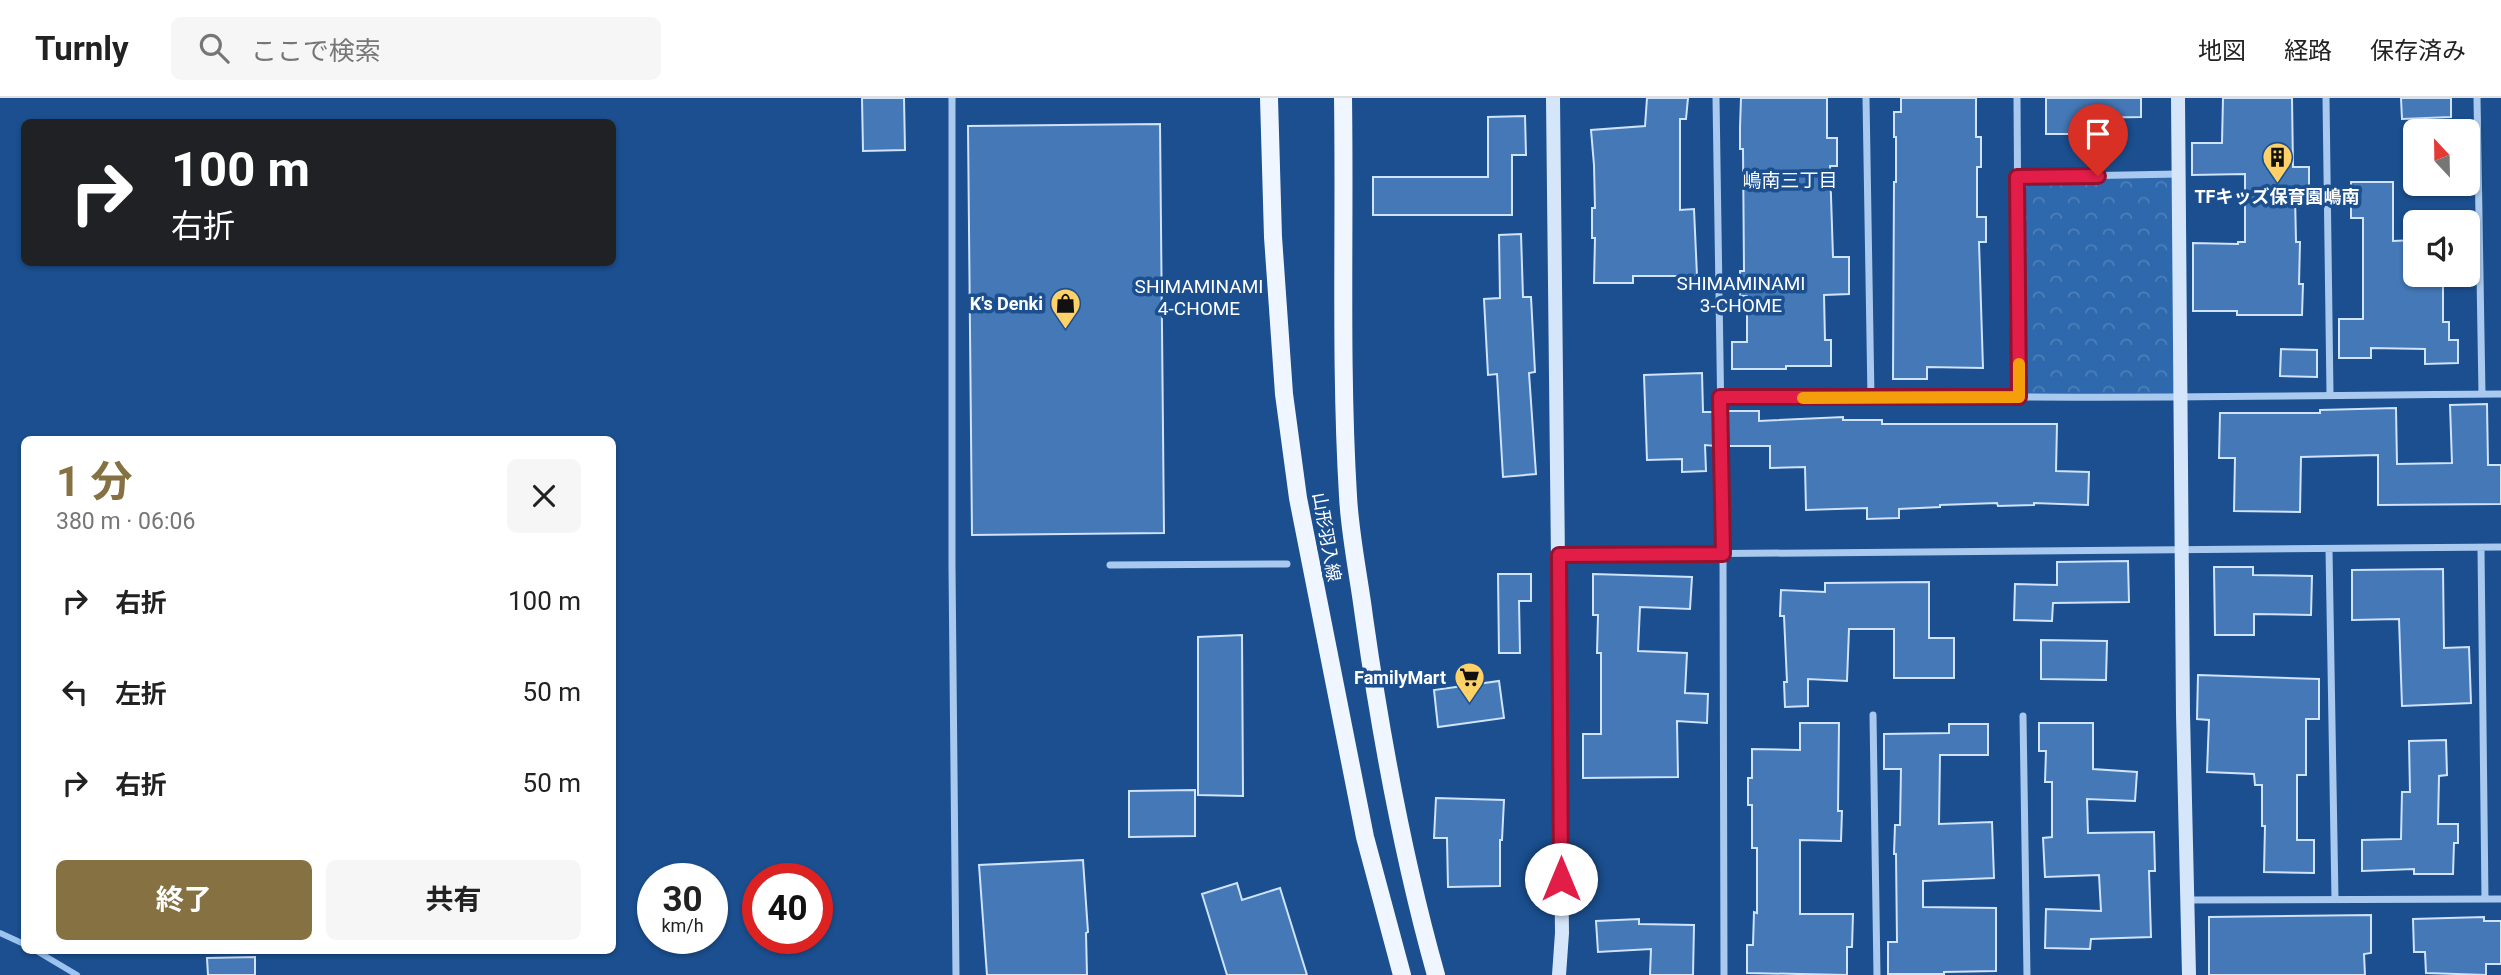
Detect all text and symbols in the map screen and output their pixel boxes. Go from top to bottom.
search box [171,17,661,80]
text: Turnly [35,29,129,68]
icon: search [195,29,233,67]
text: ここで検索 [251,36,381,66]
text: 地図 [2198,37,2246,65]
text: 経路 [2284,37,2332,65]
text: 保存済み [2370,37,2466,65]
pin [2068,104,2128,176]
icon: arrive [2079,115,2117,153]
north arrow [2403,119,2480,196]
map controls [2403,119,2480,287]
text: 100 m [171,141,310,198]
building icon: TFキッズ保育園嶋南 [2260,141,2294,185]
icon: right [56,147,147,238]
district label: 嶋南三丁目 [1742,169,1838,192]
place label: TFキッズ保育園嶋南 [2194,186,2360,207]
text: 右折 [171,207,235,245]
button: sound [2403,210,2480,287]
district label: SHIMAMINAMI 3-CHOME [1677,272,1805,317]
district label: SHIMAMINAMI 4-CHOME [1135,275,1263,320]
shop icon: K's Denki [1049,286,1083,330]
place label: K's Denki [970,293,1043,314]
text: 1 分 [56,457,133,506]
button: close [507,459,581,533]
street label: 山形羽入線 [1309,491,1345,583]
text: 380 m · 06:06 [56,508,195,535]
icon: right [56,582,94,620]
text: 100 m [508,586,581,616]
text: 右折 [115,588,167,618]
supermarket icon: FamilyMart [1452,660,1486,704]
place label: FamilyMart [1354,667,1446,688]
icon: left [56,673,94,711]
text: 50 m [523,677,581,707]
text: 左折 [115,679,167,709]
icon: right [56,764,94,802]
text: 50 m [523,768,581,798]
text: 右折 [115,770,167,800]
position arrow [1524,842,1598,916]
button: 終了 [56,860,312,940]
button: 共有 [326,860,581,940]
speed limit sign: 40 [742,863,833,954]
text: 30 [662,879,703,920]
text: km/h [661,915,704,936]

